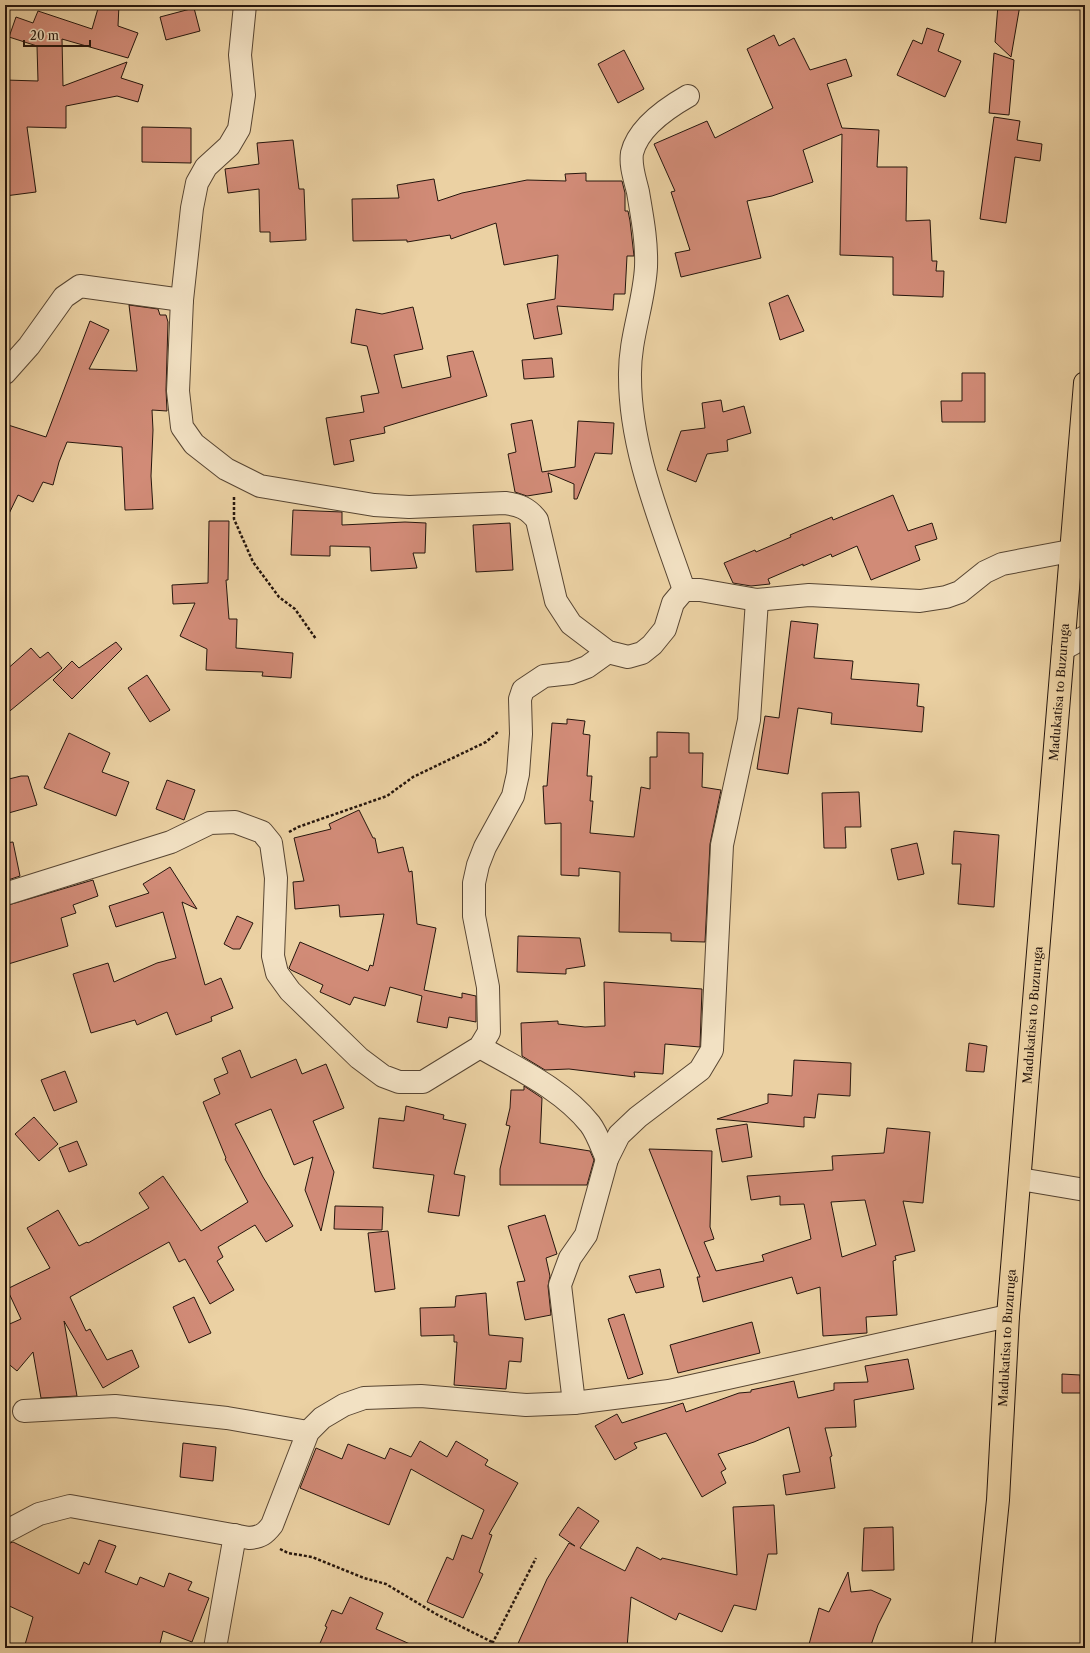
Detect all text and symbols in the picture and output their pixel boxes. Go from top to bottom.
scale bar [24,22,90,48]
text: 20 m [30,28,59,43]
street label: Madukatisa to Buzuruga [1046,622,1072,761]
street label: Madukatisa to Buzuruga [1019,945,1046,1084]
street label: Madukatisa to Buzuruga [995,1268,1019,1407]

